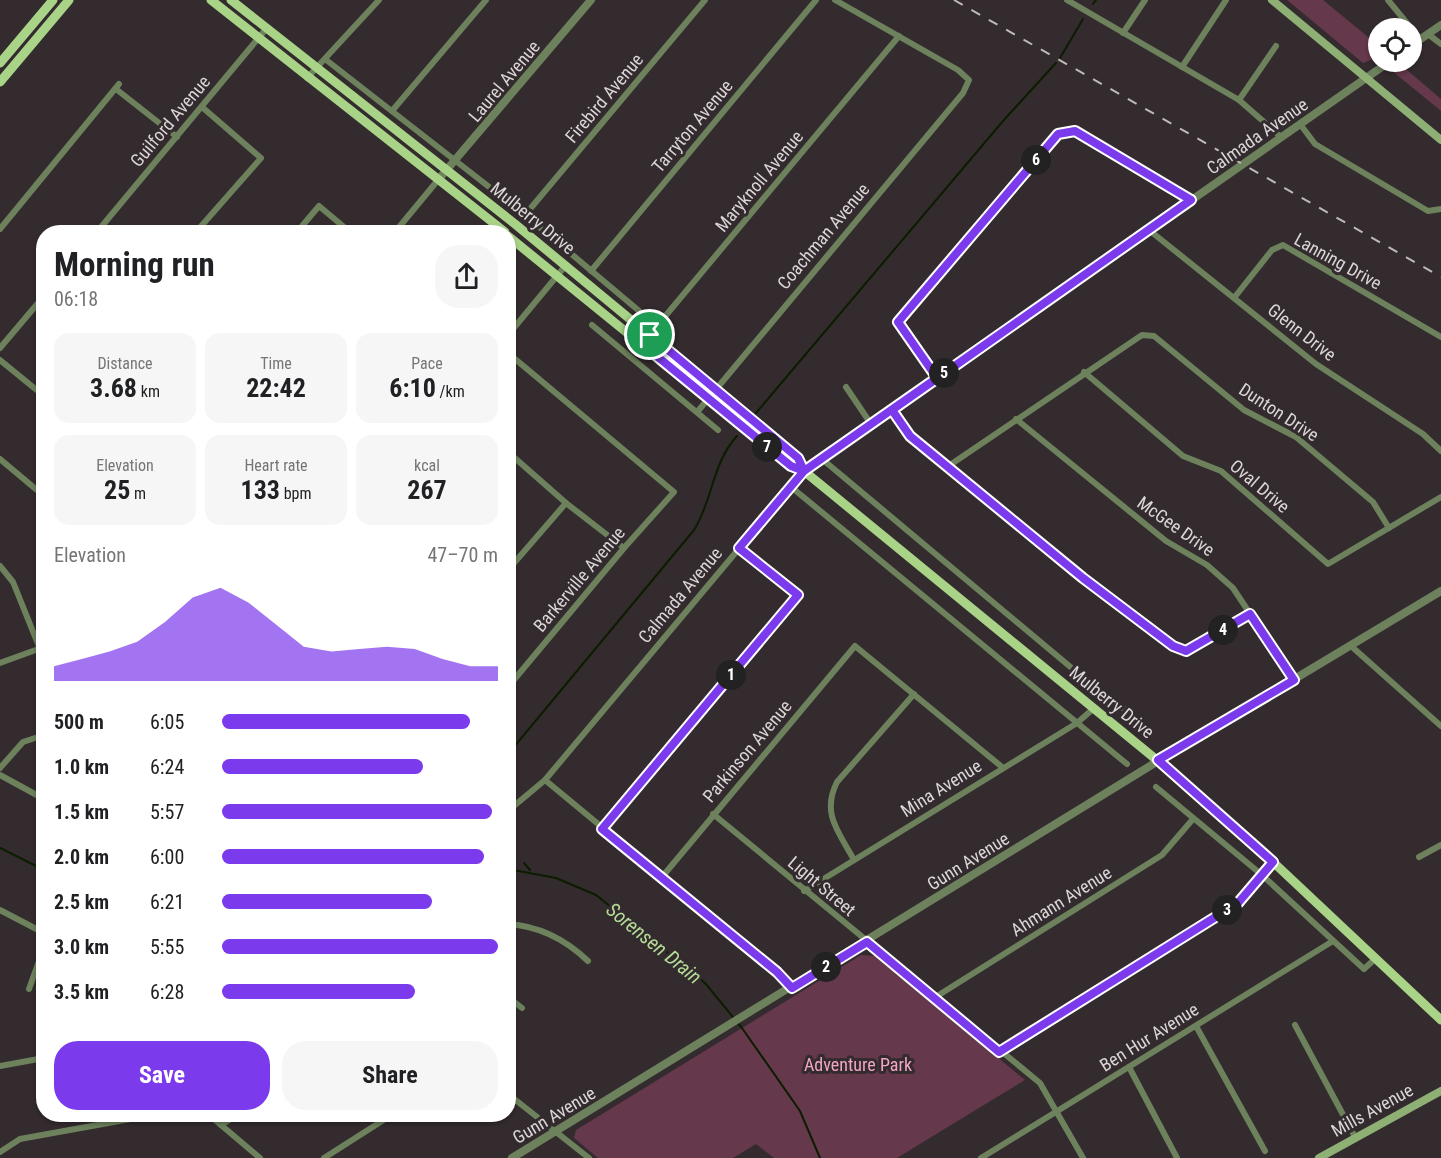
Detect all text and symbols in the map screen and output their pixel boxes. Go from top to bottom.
map controls [1368,18,1422,72]
button: locate [1368,18,1422,72]
street label: Laurel Avenue [464,36,544,126]
street label: Firebird Avenue [561,49,647,147]
street label: Guilford Avenue [126,71,214,171]
street label: Tarryton Avenue [647,75,737,177]
street label: Calmada Avenue [1202,93,1312,179]
street label: Maryknoll Avenue [711,126,807,236]
pin: 6 [1021,145,1051,175]
text: 6 [1032,150,1040,169]
street label: Mulberry Drive [487,178,579,258]
street label: Coachman Avenue [773,179,873,293]
street label: Lanning Drive [1291,228,1385,294]
text: Morning run [54,245,215,284]
button: share [435,245,498,308]
text: 06:18 [54,287,98,311]
street label: Glenn Drive [1264,299,1340,365]
pin [624,309,675,360]
icon: arrive [633,318,666,351]
text: Distance [97,354,153,373]
text: Time [260,354,292,373]
text: Pace [411,354,443,373]
pin: 5 [929,358,959,388]
text: 5 [940,363,948,382]
text: 3.68 [90,373,137,403]
text: 22:42 [246,373,306,403]
text: 6:10 [389,373,436,403]
street label: Dunton Drive [1235,379,1323,445]
text: km [137,382,160,401]
text: /km [436,382,465,401]
pin: 7 [752,432,782,462]
text: 7 [763,437,771,456]
street label: Oval Drive [1226,455,1294,517]
text: Elevation [96,456,154,475]
text: Heart rate [244,456,308,475]
text: kcal [414,456,440,475]
text: 25 [104,475,130,505]
text: 133 [241,475,280,505]
text: 267 [407,475,447,505]
text: m [130,484,146,503]
text: bpm [280,484,311,503]
street label: McGee Drive [1133,492,1219,560]
street label: Barkerville Avenue [529,522,629,636]
text: Elevation [54,543,126,567]
text: 47–70 m [427,543,498,567]
street label: Calmada Avenue [634,543,726,647]
pin: 4 [1208,615,1238,645]
text: 4 [1219,620,1227,639]
pin: 1 [716,660,746,690]
street label: Mulberry Drive [1066,662,1158,742]
text: 1 [727,665,735,684]
street label: Parkinson Avenue [698,696,796,806]
text: 500 m [54,710,104,734]
text: 6:05 [150,710,184,734]
text: 1.0 km [54,755,109,779]
text: 6:24 [150,755,184,779]
street label: Mina Avenue [897,755,985,821]
text: 1.5 km [54,800,109,824]
text: 5:57 [150,800,184,824]
street label: Gunn Avenue [923,828,1013,894]
text: 2.0 km [54,845,109,869]
text: 6:00 [150,845,184,869]
street label: Light Street [784,852,860,920]
street label: Ahmann Avenue [1007,862,1115,940]
text: 2.5 km [54,890,109,914]
text: 6:21 [150,890,184,914]
pin: 3 [1212,895,1242,925]
water label: Sorensen Drain [602,897,706,989]
text: 3 [1223,900,1231,919]
text: 3.0 km [54,935,109,959]
text: 5:55 [150,935,184,959]
pin: 2 [811,952,841,982]
text: 2 [822,957,830,976]
text: 3.5 km [54,980,109,1004]
text: 6:28 [150,980,184,1004]
street label: Ben Hur Avenue [1096,998,1202,1076]
button: Save [54,1041,270,1110]
button: Share [282,1041,498,1110]
park label: Adventure Park [804,1054,912,1075]
street label: Mills Avenue [1327,1079,1417,1141]
street label: Gunn Avenue [509,1082,599,1148]

